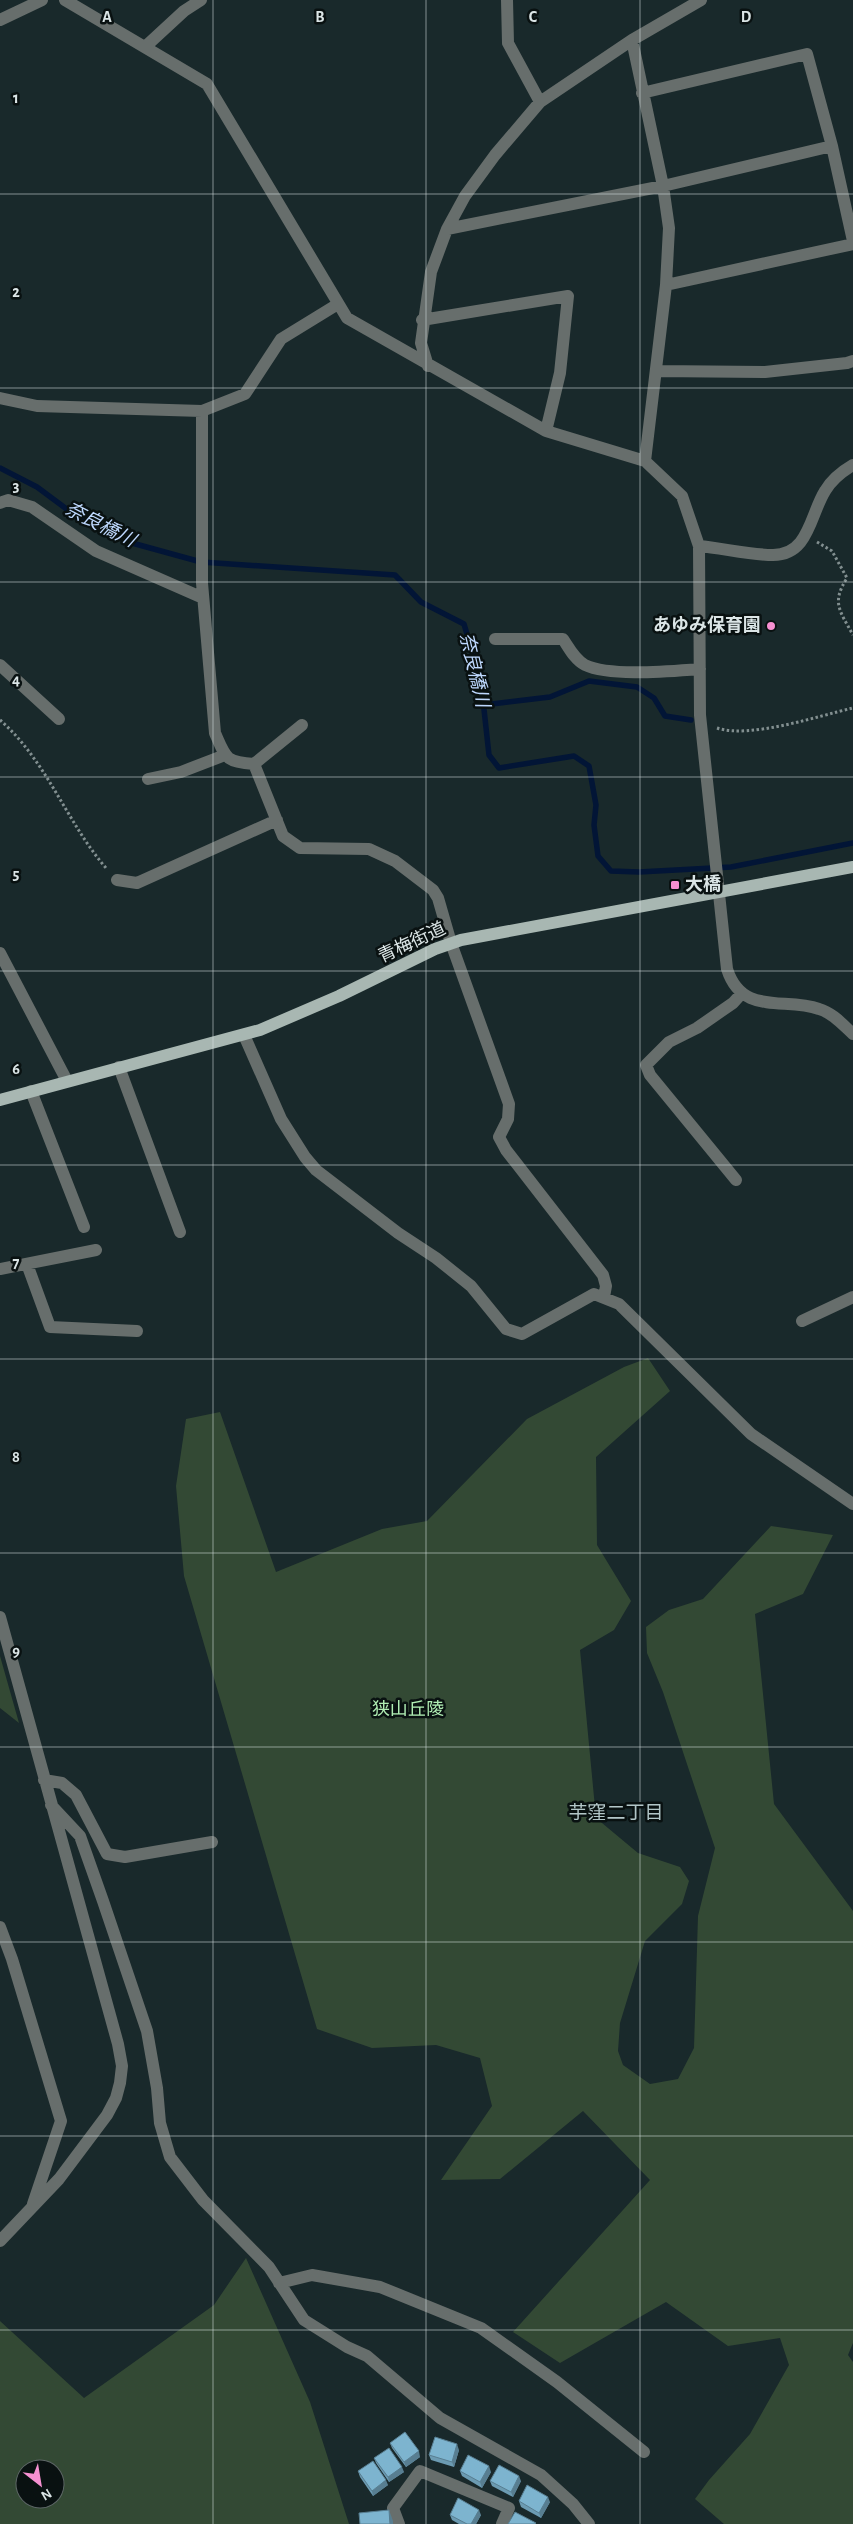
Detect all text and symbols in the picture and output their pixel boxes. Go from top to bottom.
text: A [102,9,112,25]
text: B [315,9,325,25]
text: C [529,9,538,25]
text: D [741,9,752,25]
text: 1 [13,90,19,106]
text: 2 [12,284,20,300]
text: 3 [13,478,20,494]
water label: 奈良橋川 [62,498,140,552]
place label: あゆみ保育園 [653,615,761,635]
marker: あゆみ保育園 [765,620,777,632]
water label: 奈良橋川 [456,631,493,711]
text: 4 [12,672,20,688]
text: 5 [13,866,20,882]
place label: 大橋 [685,874,721,894]
marker: 大橋 [669,879,681,891]
street label: 青梅街道 [375,918,448,966]
text: 6 [12,1061,20,1077]
text: 7 [13,1255,20,1271]
text: 8 [12,1449,20,1465]
text: 9 [12,1643,20,1659]
park label: 狭山丘陵 [372,1700,444,1719]
district label: 芋窪二丁目 [568,1803,664,1823]
north arrow [15,2459,65,2509]
text: N [38,2486,54,2503]

